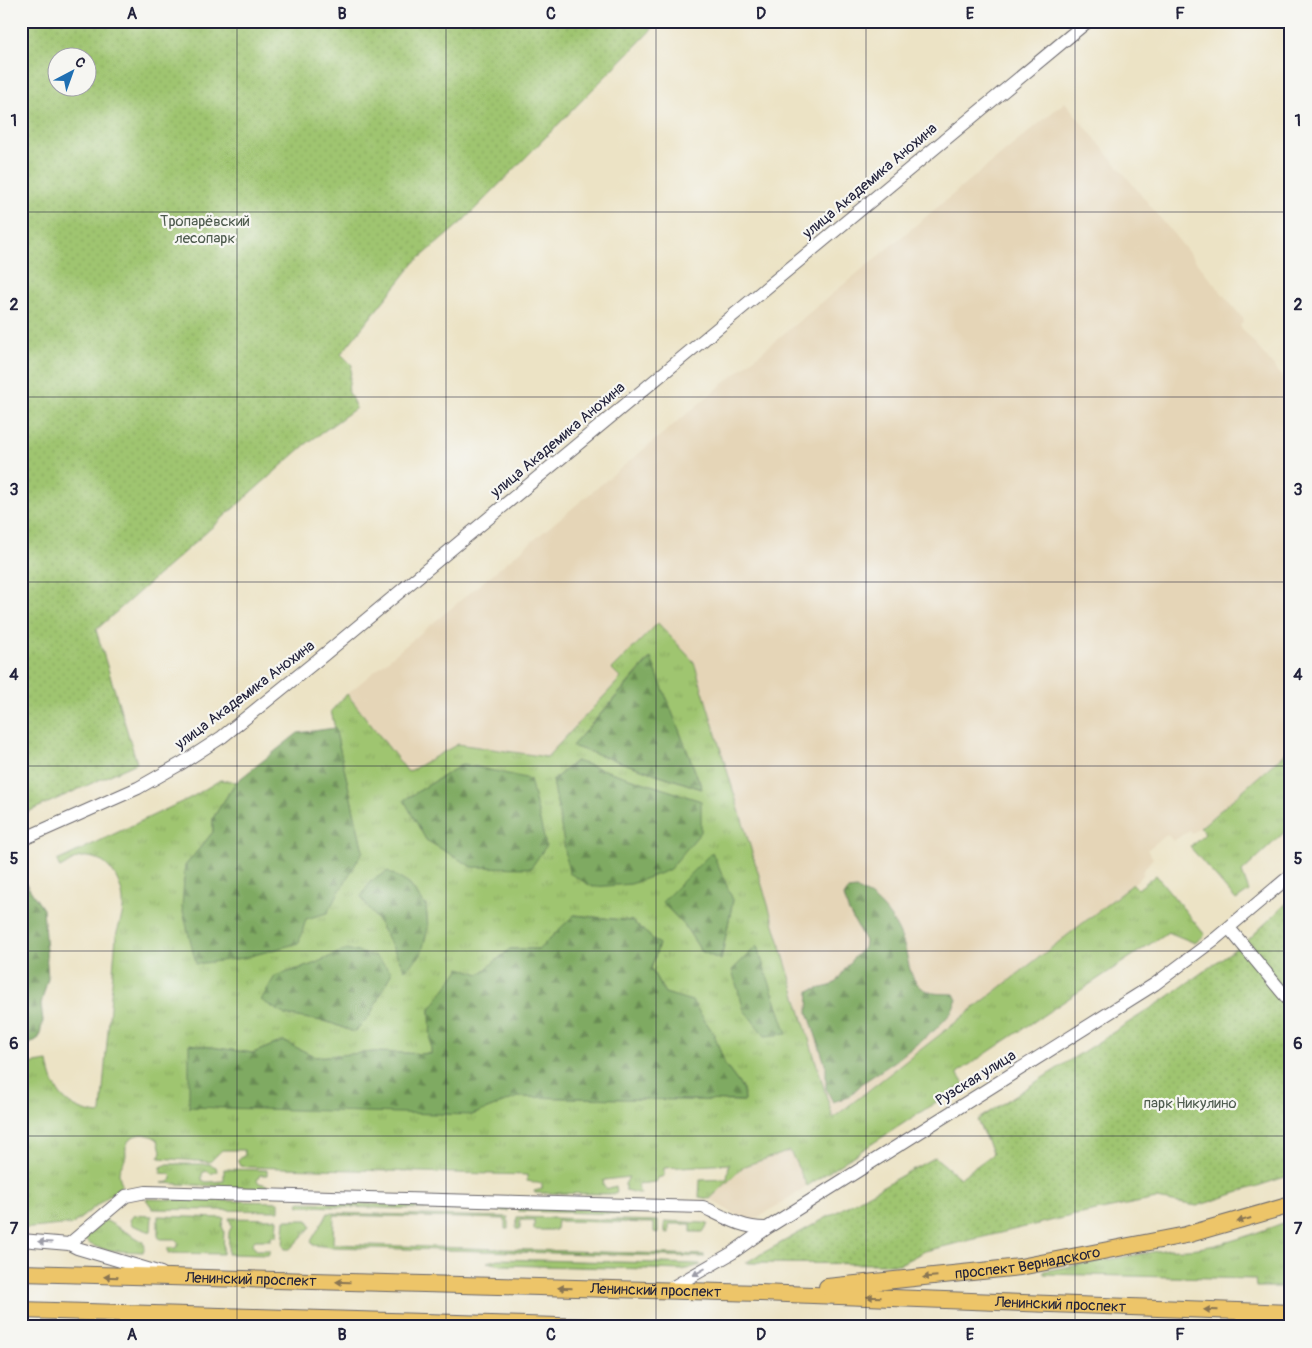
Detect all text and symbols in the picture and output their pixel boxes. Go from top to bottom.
text: A [127,4,138,24]
text: B [337,4,347,24]
text: C [546,4,556,24]
text: D [756,4,766,24]
text: E [966,4,975,24]
text: F [1175,4,1185,24]
north arrow [48,48,98,98]
text: С [71,53,89,72]
text: 1 [11,111,17,131]
text: 1 [1295,111,1301,131]
street label: улица Академика Анохина [798,119,941,244]
park label: Тропарёвский лесопарк [160,212,250,248]
text: 2 [10,295,19,315]
text: 2 [1294,295,1303,315]
street label: улица Академика Анохина [486,378,629,503]
text: 3 [10,480,19,500]
text: 3 [1294,480,1303,500]
street label: улица Академика Анохина [171,636,319,754]
text: 4 [9,665,19,685]
text: 4 [1293,665,1303,685]
text: 5 [10,849,19,869]
text: 5 [1294,849,1303,869]
text: 6 [9,1034,19,1054]
text: 6 [1293,1034,1303,1054]
street label: Рузская улица [932,1046,1020,1110]
park label: парк Никулино [1143,1094,1237,1113]
one-way arrow [1237,1216,1252,1224]
text: 7 [10,1219,19,1239]
text: 7 [1294,1219,1303,1239]
one-way arrow [37,1238,53,1246]
street label: проспект Вернадского [954,1242,1102,1283]
one-way arrow [692,1267,706,1276]
street label: Ленинский проспект [184,1268,317,1291]
one-way arrow [102,1272,118,1280]
one-way arrow [922,1274,938,1282]
one-way arrow [335,1278,351,1286]
street label: Ленинский проспект [589,1279,722,1301]
one-way arrow [556,1284,572,1292]
street label: Ленинский проспект [994,1292,1127,1316]
one-way arrow [865,1293,881,1301]
one-way arrow [1203,1306,1219,1314]
text: A [127,1325,138,1345]
text: B [337,1325,347,1345]
text: C [546,1325,556,1345]
text: D [756,1325,766,1345]
text: E [966,1325,975,1345]
text: F [1175,1325,1185,1345]

